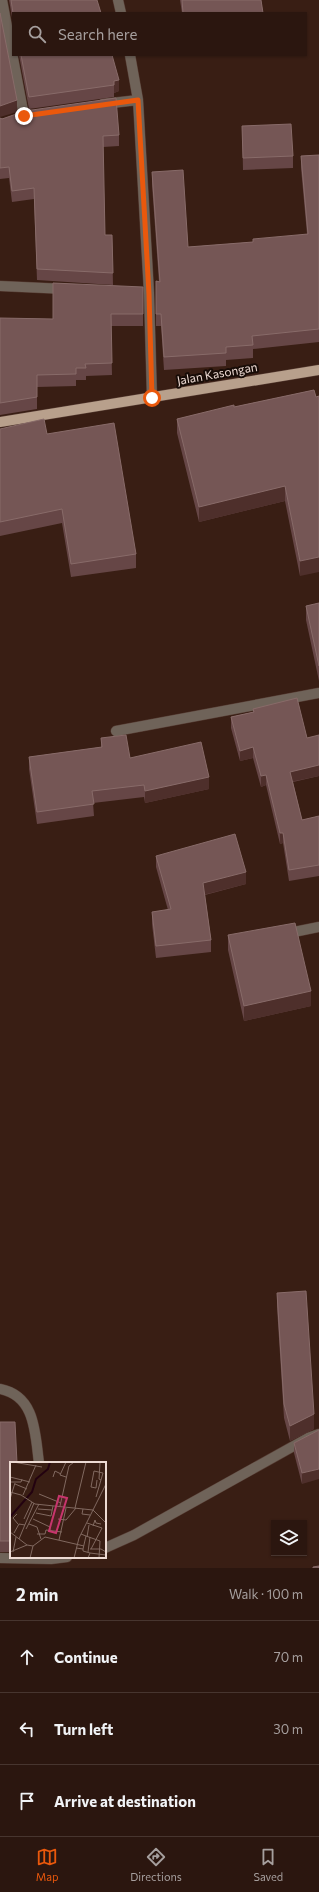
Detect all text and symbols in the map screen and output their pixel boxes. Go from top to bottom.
search box [12,12,307,56]
icon: search [26,23,48,45]
text: Search here [58,25,137,43]
route end [15,107,33,125]
street label: Jalan Kasongan [176,359,259,388]
route start [143,389,161,407]
inset map [10,1462,106,1558]
map controls [271,1520,307,1556]
button: layers [271,1520,307,1556]
text: 2 min [16,1584,58,1605]
text: Walk · 100 m [229,1586,303,1602]
icon: ahead [16,1646,38,1668]
text: Continue [54,1648,118,1666]
text: 70 m [274,1649,303,1665]
icon: left [16,1718,38,1740]
text: Turn left [54,1720,113,1738]
text: 30 m [273,1721,303,1737]
icon: arrive [16,1790,38,1812]
text: Arrive at destination [54,1792,196,1810]
tab: Map [36,1846,59,1883]
tab: Directions [130,1846,182,1883]
tab: Saved [253,1846,283,1883]

